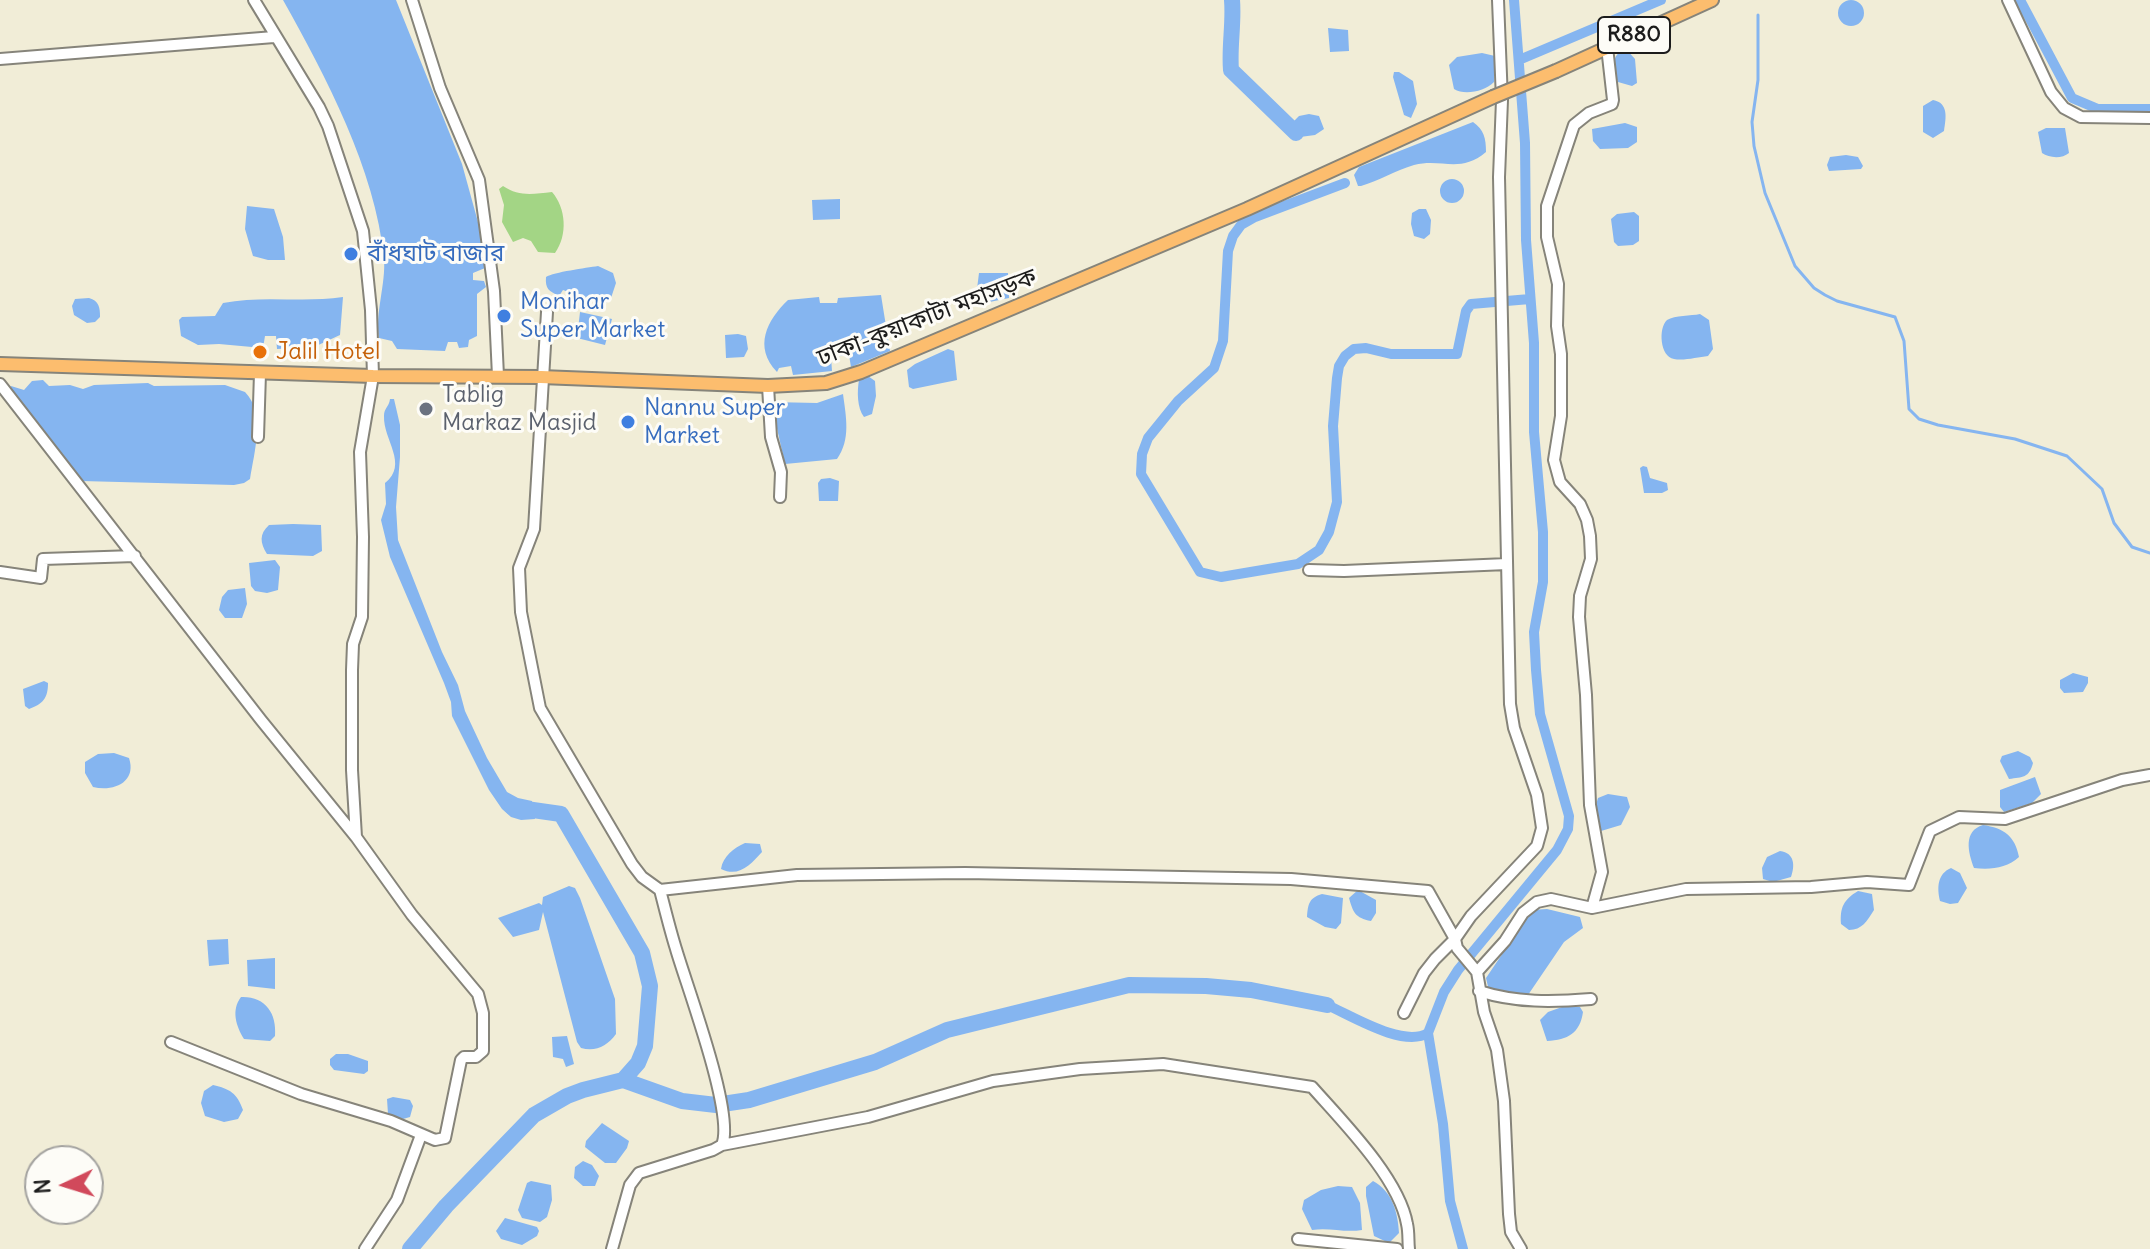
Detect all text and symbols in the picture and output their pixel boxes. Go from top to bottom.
road number: R880 [1598,17,1670,53]
place label: বাঁধঘাট বাজার [367,240,504,268]
marker: বাঁধঘাট বাজার [342,245,360,263]
street label: ঢাকা-কুয়াকাটা মহাসড়ক [813,263,1041,373]
place label: Monihar Super Market [520,288,665,344]
marker: Monihar Super Market [495,307,513,325]
place label: Jalil Hotel [276,338,380,366]
marker: Jalil Hotel [251,343,269,361]
place label: Tablig Markaz Masjid [442,381,597,437]
place label: Nannu Super Market [644,394,785,450]
marker: Tablig Markaz Masjid [417,400,435,418]
marker: Nannu Super Market [619,413,637,431]
north arrow [24,1145,104,1225]
text: N [28,1178,57,1195]

